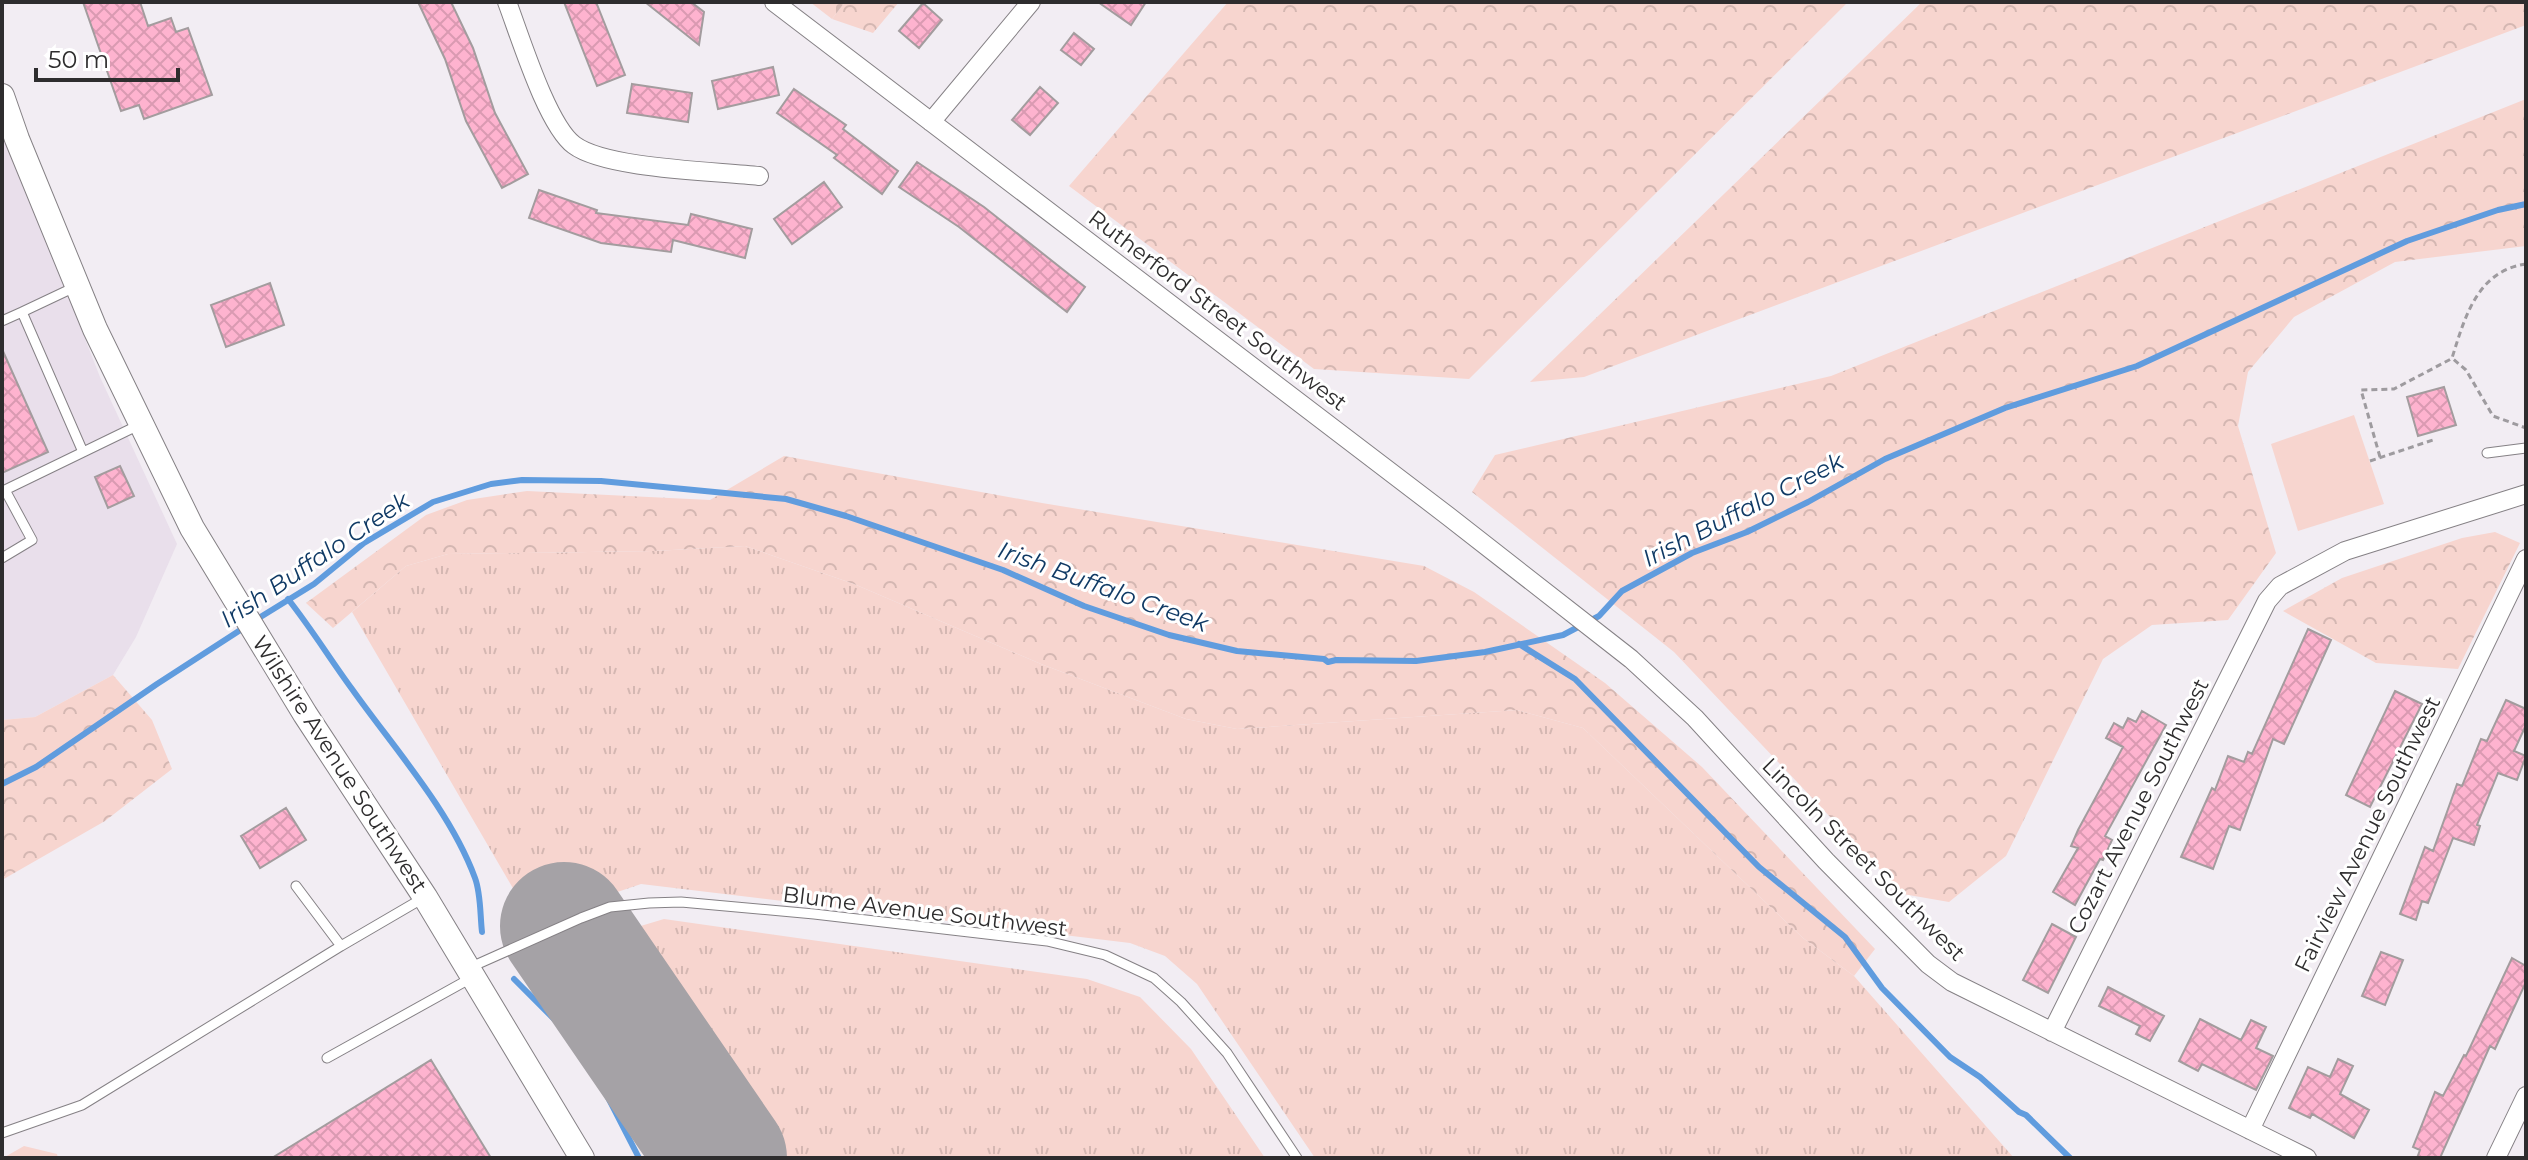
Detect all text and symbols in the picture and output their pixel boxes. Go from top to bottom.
scale bar [36,32,178,82]
text: 50 m [48,45,109,74]
street label: Rutherford Street Southwest [1083,204,1352,417]
water label: Irish Buffalo Creek [1637,446,1850,573]
water label: Irish Buffalo Creek [215,485,416,634]
water label: Irish Buffalo Creek [994,535,1214,639]
street label: Wilshire Avenue Southwest [246,631,433,898]
street label: Cozart Avenue Southwest [2062,674,2215,939]
street label: Fairview Avenue Southwest [2289,692,2446,977]
street label: Lincoln Street Southwest [1756,752,1971,967]
street label: Blume Avenue Southwest [781,881,1069,942]

